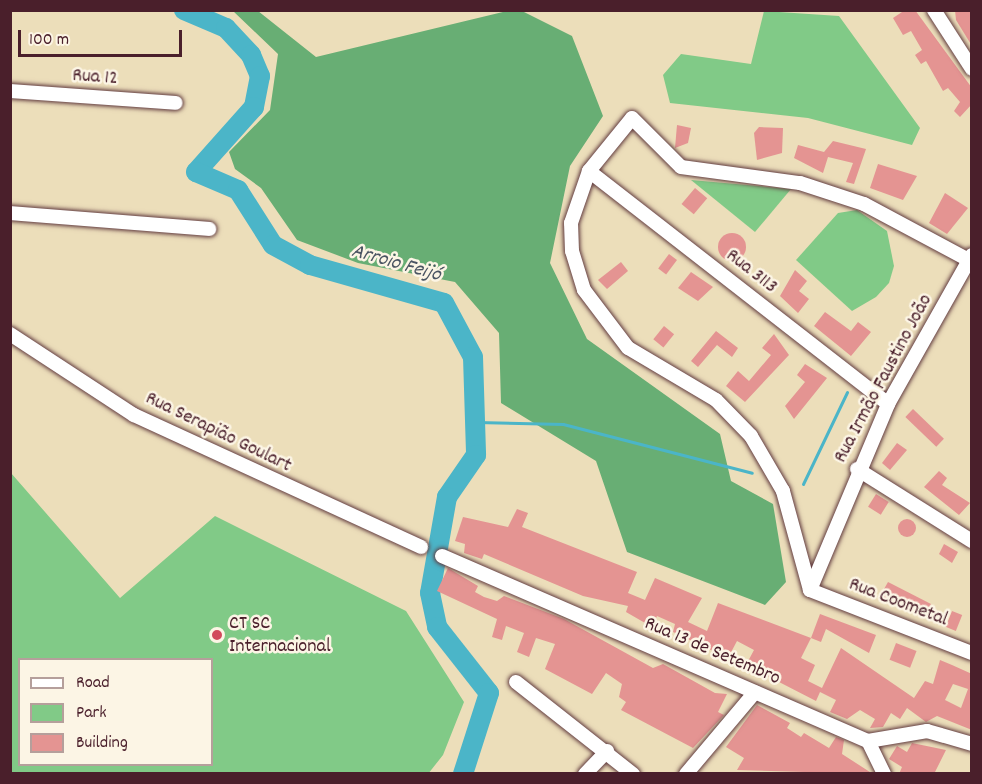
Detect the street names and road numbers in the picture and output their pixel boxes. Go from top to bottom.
street label: Rua 12 [71,64,119,92]
street label: Rua 3113 [720,244,782,300]
street label: Rua Irmão Faustino João [829,291,939,467]
street label: Rua Serapião Goulart [141,387,295,479]
street label: Rua Coometal [845,573,951,633]
street label: Rua 13 de Setembro [640,613,784,691]

